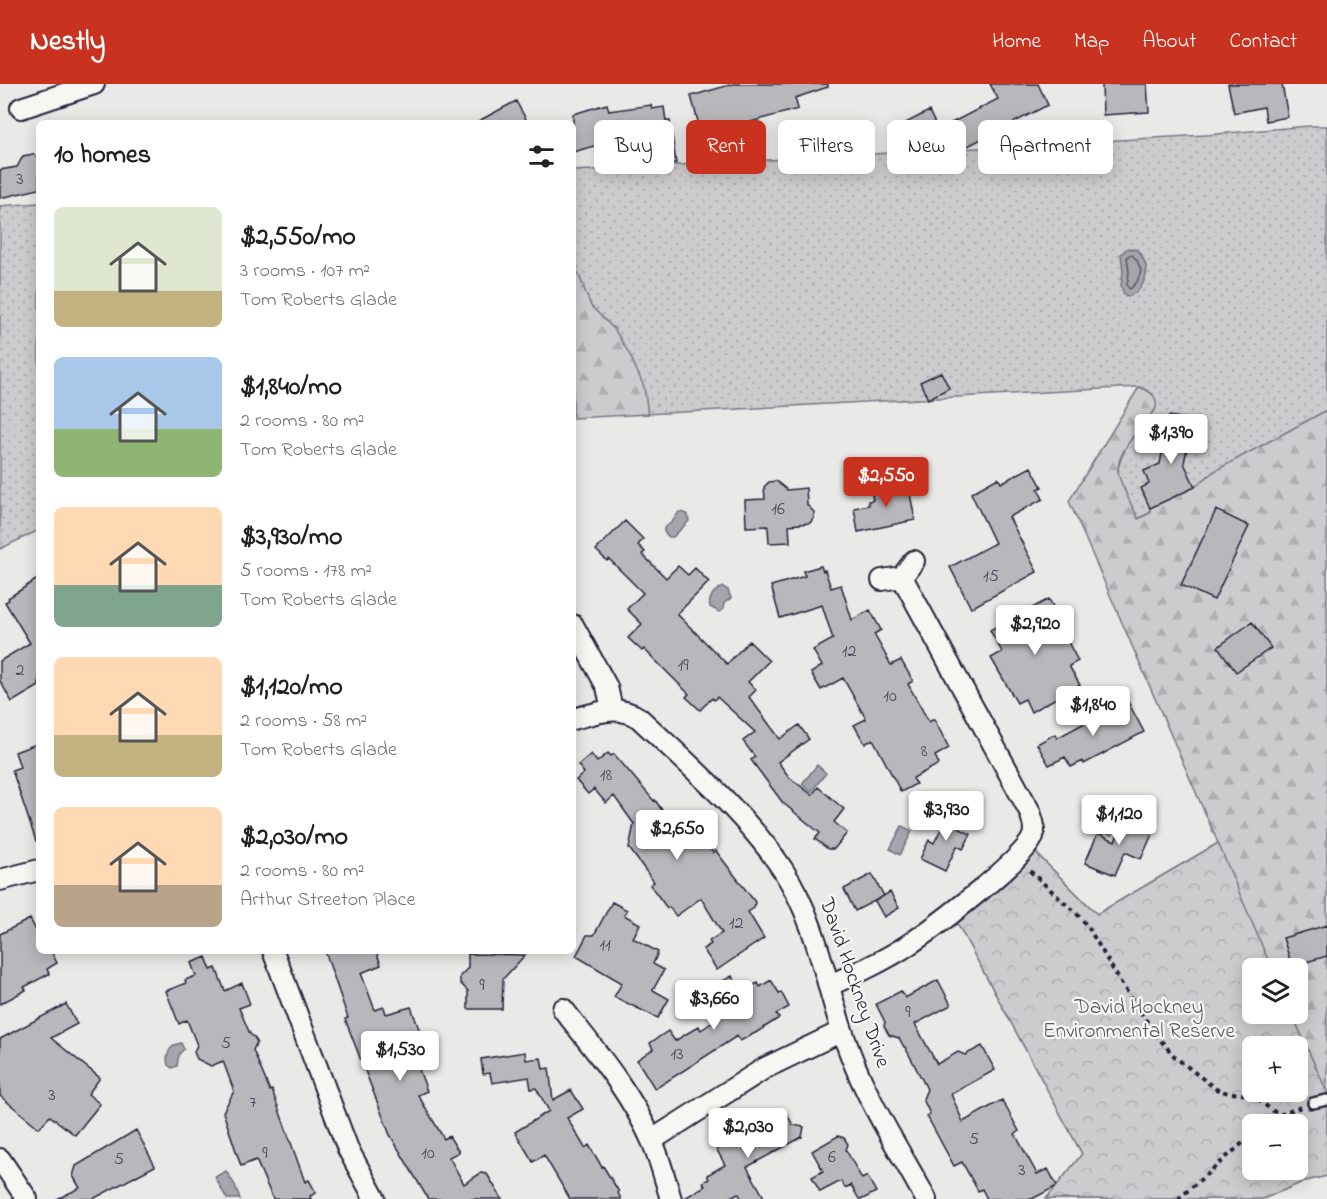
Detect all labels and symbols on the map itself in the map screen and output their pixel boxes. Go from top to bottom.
house number: 3 [16,167,24,193]
pin: $1,390 [1122,414,1220,465]
pin: $2,550 [837,457,935,508]
house number: 16 [771,497,785,523]
house number: 15 [983,564,999,590]
pin: $2,920 [986,605,1084,656]
house number: 12 [842,639,856,665]
house number: 19 [677,653,689,679]
house number: 2 [16,658,25,684]
house number: 10 [883,684,897,710]
pin: $1,840 [1044,686,1142,737]
house number: 8 [921,739,928,765]
house number: 18 [600,763,612,789]
pin: $3,930 [897,791,995,842]
pin: $1,120 [1070,795,1168,846]
pin: $2,650 [628,810,726,861]
street label: David Hockney Drive [809,893,897,1073]
house number: 12 [729,911,743,937]
house number: 11 [599,933,611,959]
house number: 9 [479,973,485,999]
pin: $3,660 [665,980,763,1031]
park label: David Hockney Environmental Reserve [1043,993,1235,1047]
house number: 9 [905,1000,911,1026]
house number: 5 [221,1031,231,1057]
pin: $1,530 [351,1031,449,1082]
house number: 13 [670,1042,684,1068]
house number: 3 [48,1083,56,1109]
house number: 7 [249,1090,257,1116]
pin: $2,030 [699,1108,797,1159]
house number: 5 [969,1127,979,1153]
house number: 9 [262,1141,268,1167]
house number: 10 [421,1141,435,1167]
house number: 6 [828,1145,836,1171]
house number: 5 [114,1147,124,1173]
house number: 3 [1018,1158,1026,1184]

